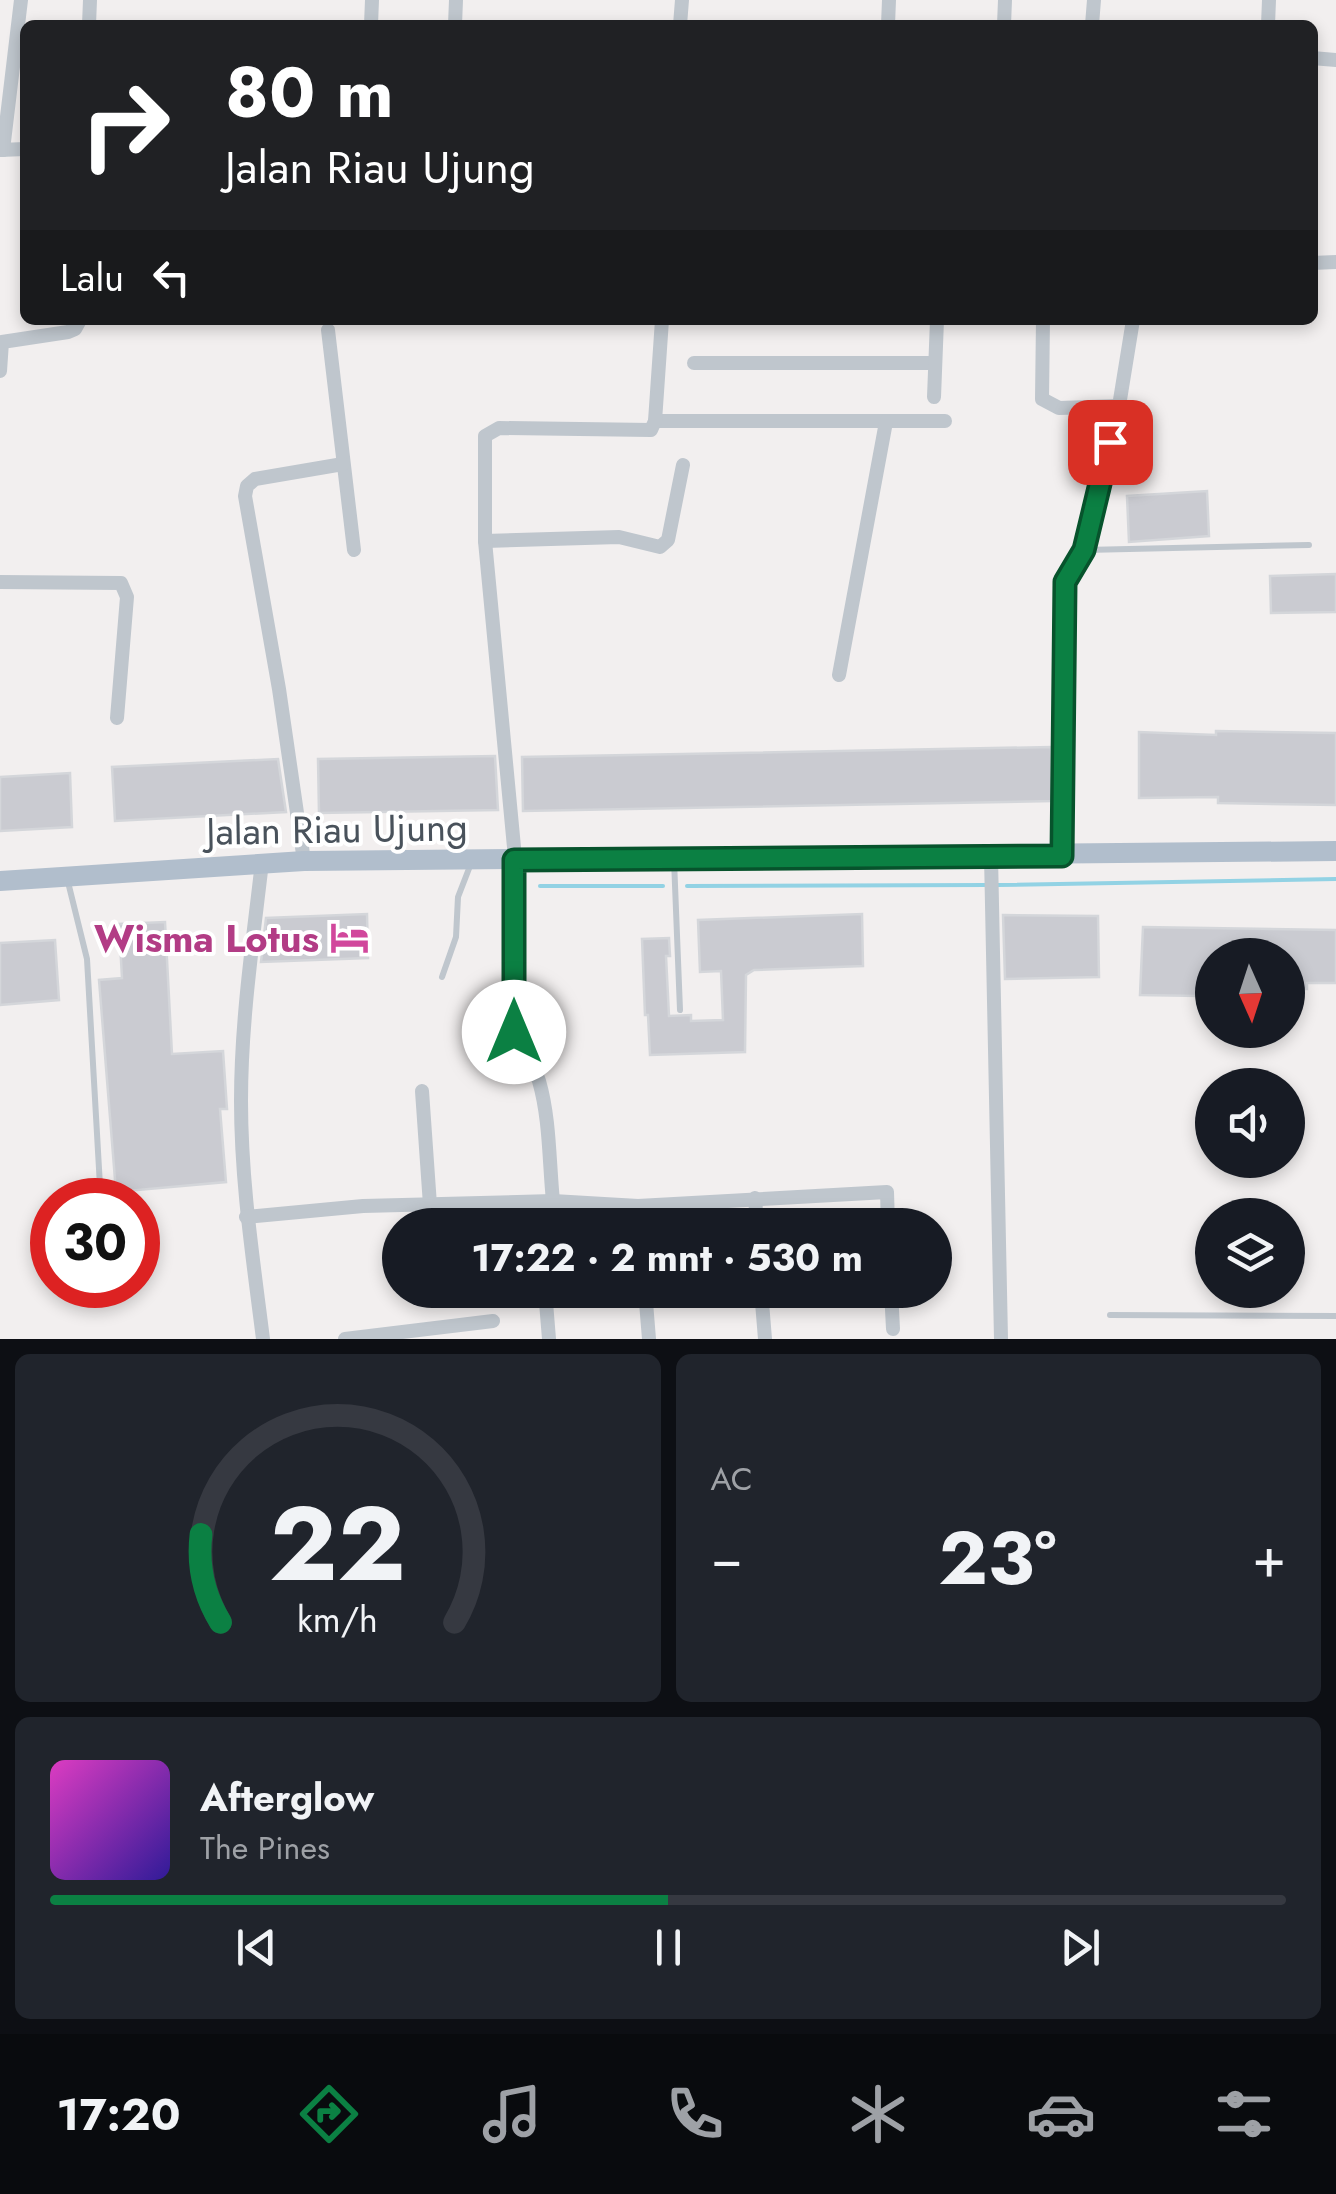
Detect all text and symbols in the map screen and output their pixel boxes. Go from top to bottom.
text: 80 m [225,42,394,143]
icon: right [60,60,190,190]
text: Jalan Riau Ujung [225,135,535,200]
text: Lalu [60,250,124,305]
icon: left [144,250,199,305]
pin [1068,400,1153,485]
icon: arrive [1083,415,1138,470]
street label: Jalan Riau Ujung [201,799,468,859]
place label: Wisma Lotus [94,911,319,966]
hotel icon: Wisma Lotus [328,917,370,959]
north arrow [1195,938,1305,1048]
map controls [1195,938,1305,1308]
position arrow [462,980,566,1084]
button: sound [1195,1068,1305,1178]
speed limit sign: 30 [30,1178,160,1308]
button: layers [1195,1198,1305,1308]
text: 17:22 · 2 mnt · 530 m [471,1230,863,1285]
text: AC [711,1456,753,1502]
text: 22 [270,1469,406,1619]
text: 23° [939,1504,1057,1612]
text: − [711,1518,743,1598]
text: + [1252,1518,1286,1598]
text: km/h [297,1594,378,1645]
text: Afterglow [200,1770,374,1825]
text: The Pines [200,1825,330,1871]
icon: previous [229,1920,284,1975]
icon: pause [641,1920,696,1975]
icon: next [1053,1920,1108,1975]
icon: directions [294,2079,364,2149]
icon: music [477,2079,547,2149]
icon: phone [660,2079,730,2149]
icon: climate [843,2079,913,2149]
icon: car [1026,2079,1096,2149]
icon: filters [1209,2079,1279,2149]
text: 17:20 [57,2082,180,2147]

